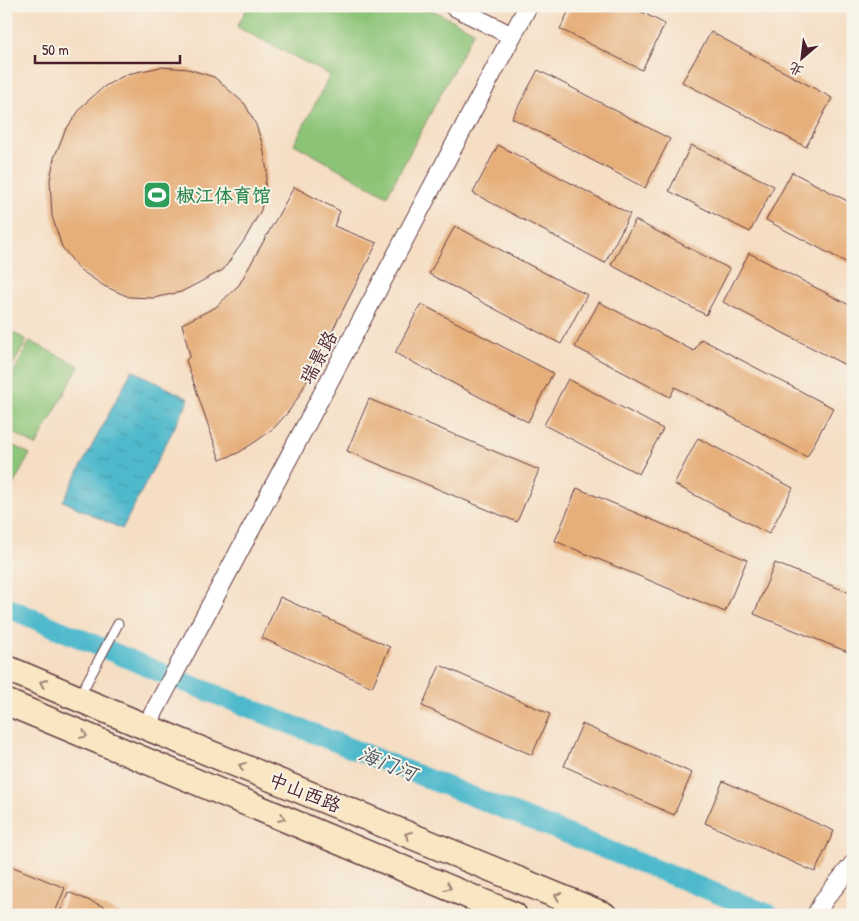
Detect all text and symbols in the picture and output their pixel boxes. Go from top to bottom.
scale bar [35,32,180,64]
north arrow [776,32,826,82]
text: 50 m [42,39,69,60]
text: 北 [785,58,806,82]
sports icon: 椒江体育馆 [142,180,172,210]
place label: 椒江体育馆 [176,182,271,208]
street label: 瑞景路 [293,326,343,388]
one-way arrow [39,679,48,690]
one-way arrow [79,729,87,739]
water label: 海门河 [355,739,424,788]
one-way arrow [238,762,246,772]
street label: 中山西路 [265,766,345,818]
one-way arrow [277,811,286,822]
one-way arrow [404,830,413,841]
one-way arrow [443,881,452,891]
one-way arrow [555,892,563,902]

